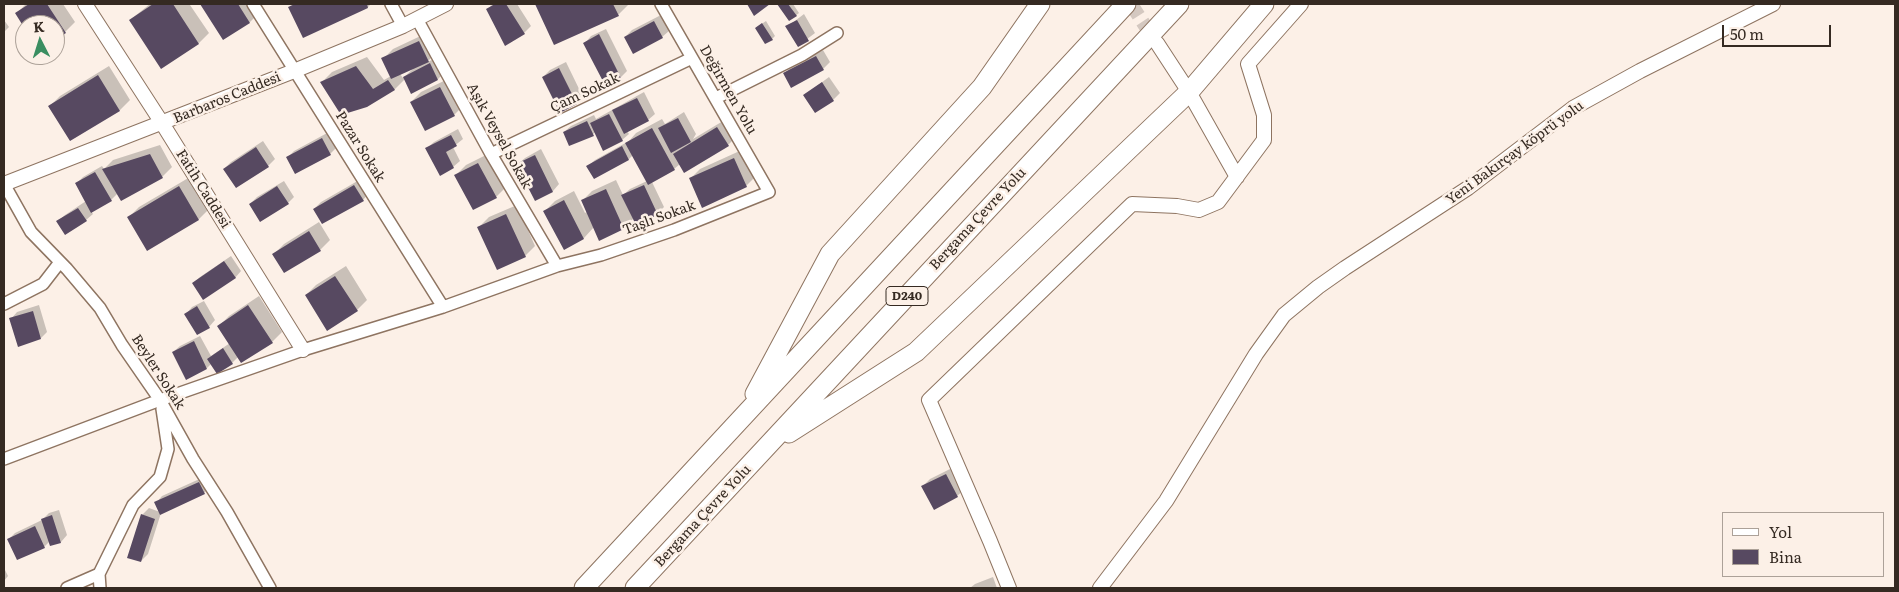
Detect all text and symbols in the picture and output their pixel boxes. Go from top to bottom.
north arrow [15,15,65,65]
scale bar [1724,15,1833,47]
text: K [32,16,45,36]
text: 50 m [1730,22,1764,45]
street label: Değirmen Yolu [696,43,760,137]
street label: Barbaros Caddesi [171,69,283,127]
street label: Çam Sokak [548,70,622,116]
street label: Aşık Veysel Sokak [463,80,535,192]
street label: Yeni Bakırçay köprü yolu [1443,97,1587,209]
street label: Pazar Sokak [332,108,388,186]
street label: Fatih Caddesi [172,147,234,231]
street label: Bergama Çevre Yolu [926,164,1030,274]
street label: Taşlı Sokak [620,197,698,239]
road number: D240 [886,286,928,306]
street label: Beyler Sokak [128,331,188,413]
street label: Bergama Çevre Yolu [651,461,755,571]
legend [1722,512,1884,577]
text: Yol [1769,520,1792,543]
text: Bina [1769,545,1802,568]

